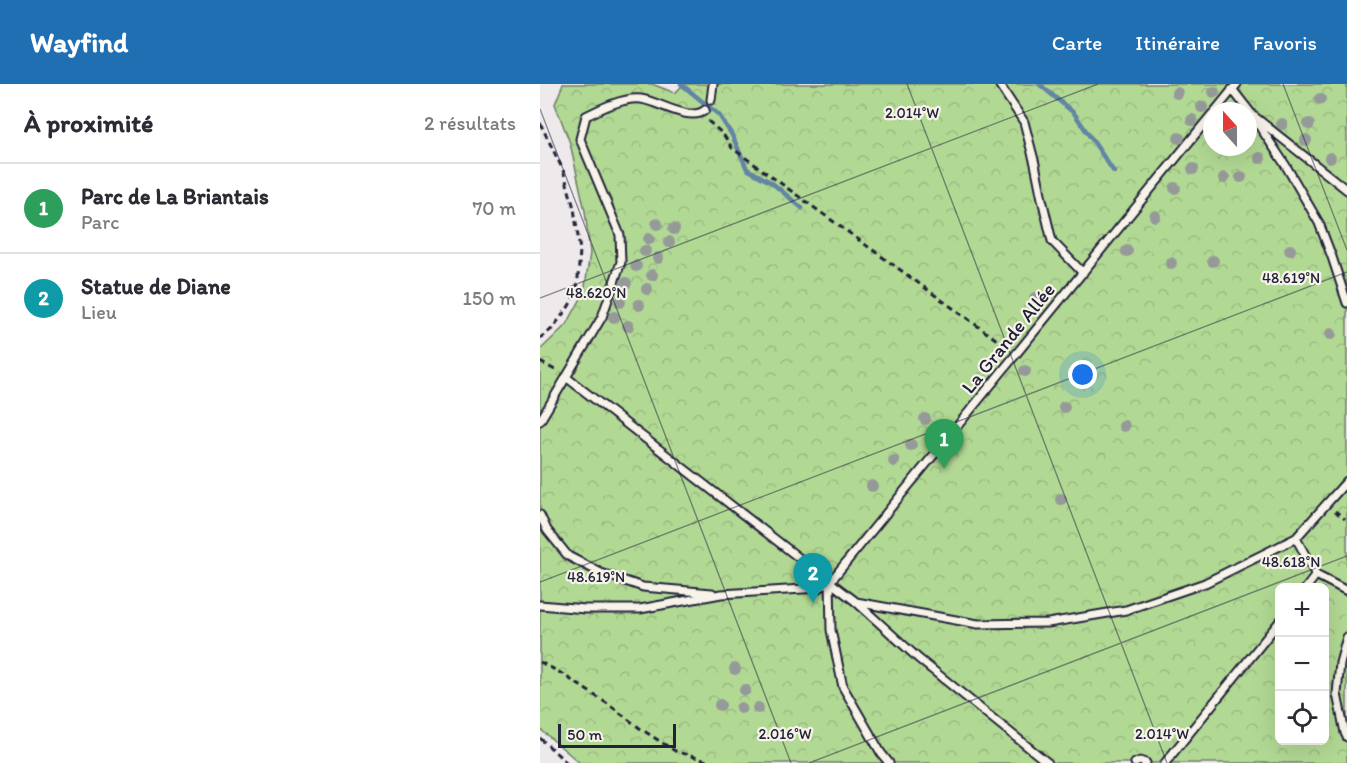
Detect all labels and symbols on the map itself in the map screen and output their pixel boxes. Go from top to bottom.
north arrow [1203,102,1257,156]
text: 2.014°W [885,104,939,122]
text: 48.619°N [1262,269,1320,287]
street label: La Grande Allée [956,278,1060,398]
text: 48.620°N [566,284,626,302]
your location [1068,360,1097,389]
pin: 1 [924,420,964,469]
text: 48.618°N [1262,553,1320,571]
pin: 2 [794,554,832,603]
text: 48.619°N [567,568,625,586]
scale bar [558,721,676,748]
text: 2.016°W [759,725,812,743]
text: 2.014°W [1135,725,1189,743]

